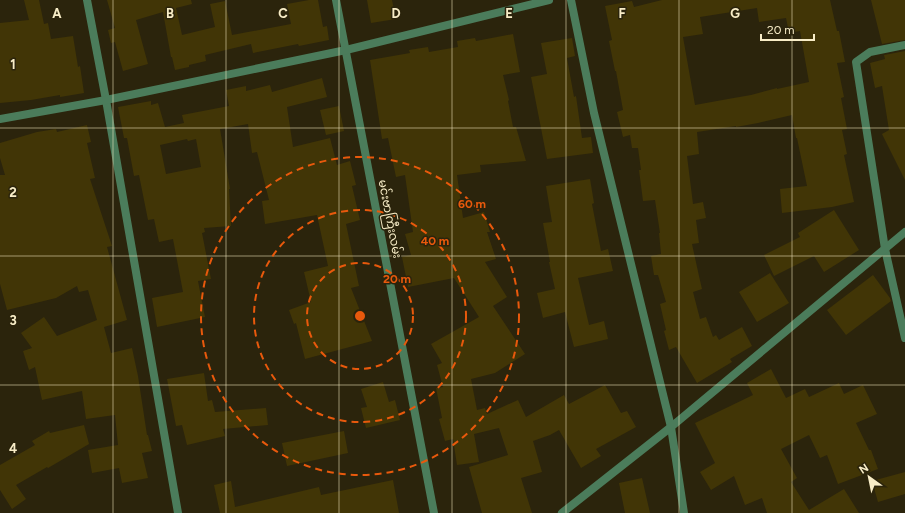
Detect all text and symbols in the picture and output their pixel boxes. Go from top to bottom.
text: A [52,6,62,21]
text: B [166,6,174,21]
text: C [278,6,288,21]
text: D [391,6,401,21]
text: E [505,6,513,21]
text: F [618,6,626,21]
text: G [730,6,740,21]
scale bar [761,16,814,42]
text: 20 m [767,23,795,37]
text: 1 [10,57,16,72]
street label: မင်းဗာကြီးလမ်း [373,178,406,260]
text: 2 [9,185,17,200]
text: 60 m [458,197,486,211]
text: 40 m [421,234,449,248]
text: 20 m [383,272,411,286]
centre of rings [353,309,367,323]
text: 3 [9,313,17,328]
text: 4 [9,441,17,456]
north arrow [849,457,889,497]
text: N [857,461,871,477]

